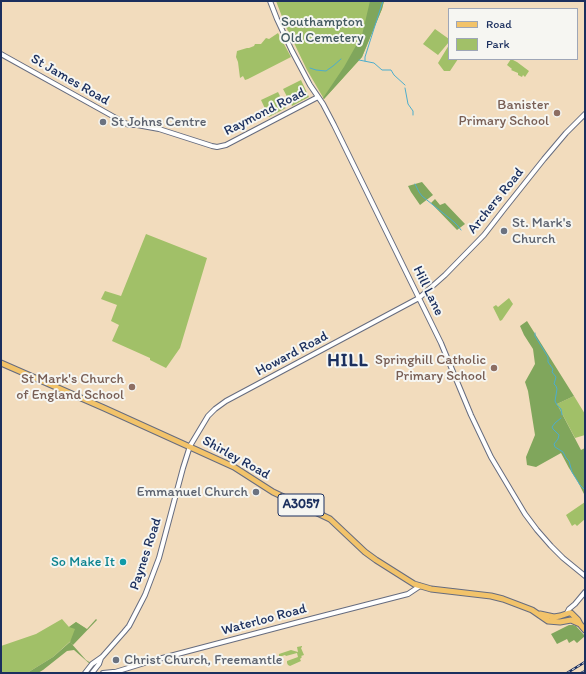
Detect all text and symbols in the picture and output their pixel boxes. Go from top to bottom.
legend [448,8,578,60]
park label: Southampton Old Cemetery [281,14,363,46]
text: Road [486,17,512,31]
text: Park [486,37,510,51]
street label: St James Road [28,51,112,109]
street label: Raymond Road [221,84,309,140]
place label: Banister Primary School [459,97,549,130]
marker: Banister Primary School [552,108,562,118]
place label: St Johns Centre [111,114,206,130]
marker: St Johns Centre [98,117,108,127]
street label: Archers Road [464,165,528,237]
place label: St. Mark's Church [512,215,572,248]
marker: St. Mark's Church [499,226,509,236]
street label: Hill Lane [409,263,447,319]
street label: Howard Road [253,328,331,380]
district label: HILL [327,350,369,372]
place label: Springhill Catholic Primary School [375,352,486,384]
marker: Springhill Catholic Primary School [489,363,499,373]
place label: St Mark's Church of England School [16,371,124,404]
marker: St Mark's Church of England School [127,382,137,392]
street label: Shirley Road [199,433,273,483]
place label: Emmanuel Church [137,484,248,500]
marker: Emmanuel Church [251,487,261,497]
road number: A3057 [278,494,324,516]
street label: Paynes Road [126,516,166,592]
place label: So Make It [51,554,115,570]
marker: So Make It [118,557,128,567]
street label: Waterloo Road [220,601,308,639]
place label: Christ Church, Freemantle [124,652,283,668]
marker: Christ Church, Freemantle [111,655,121,665]

